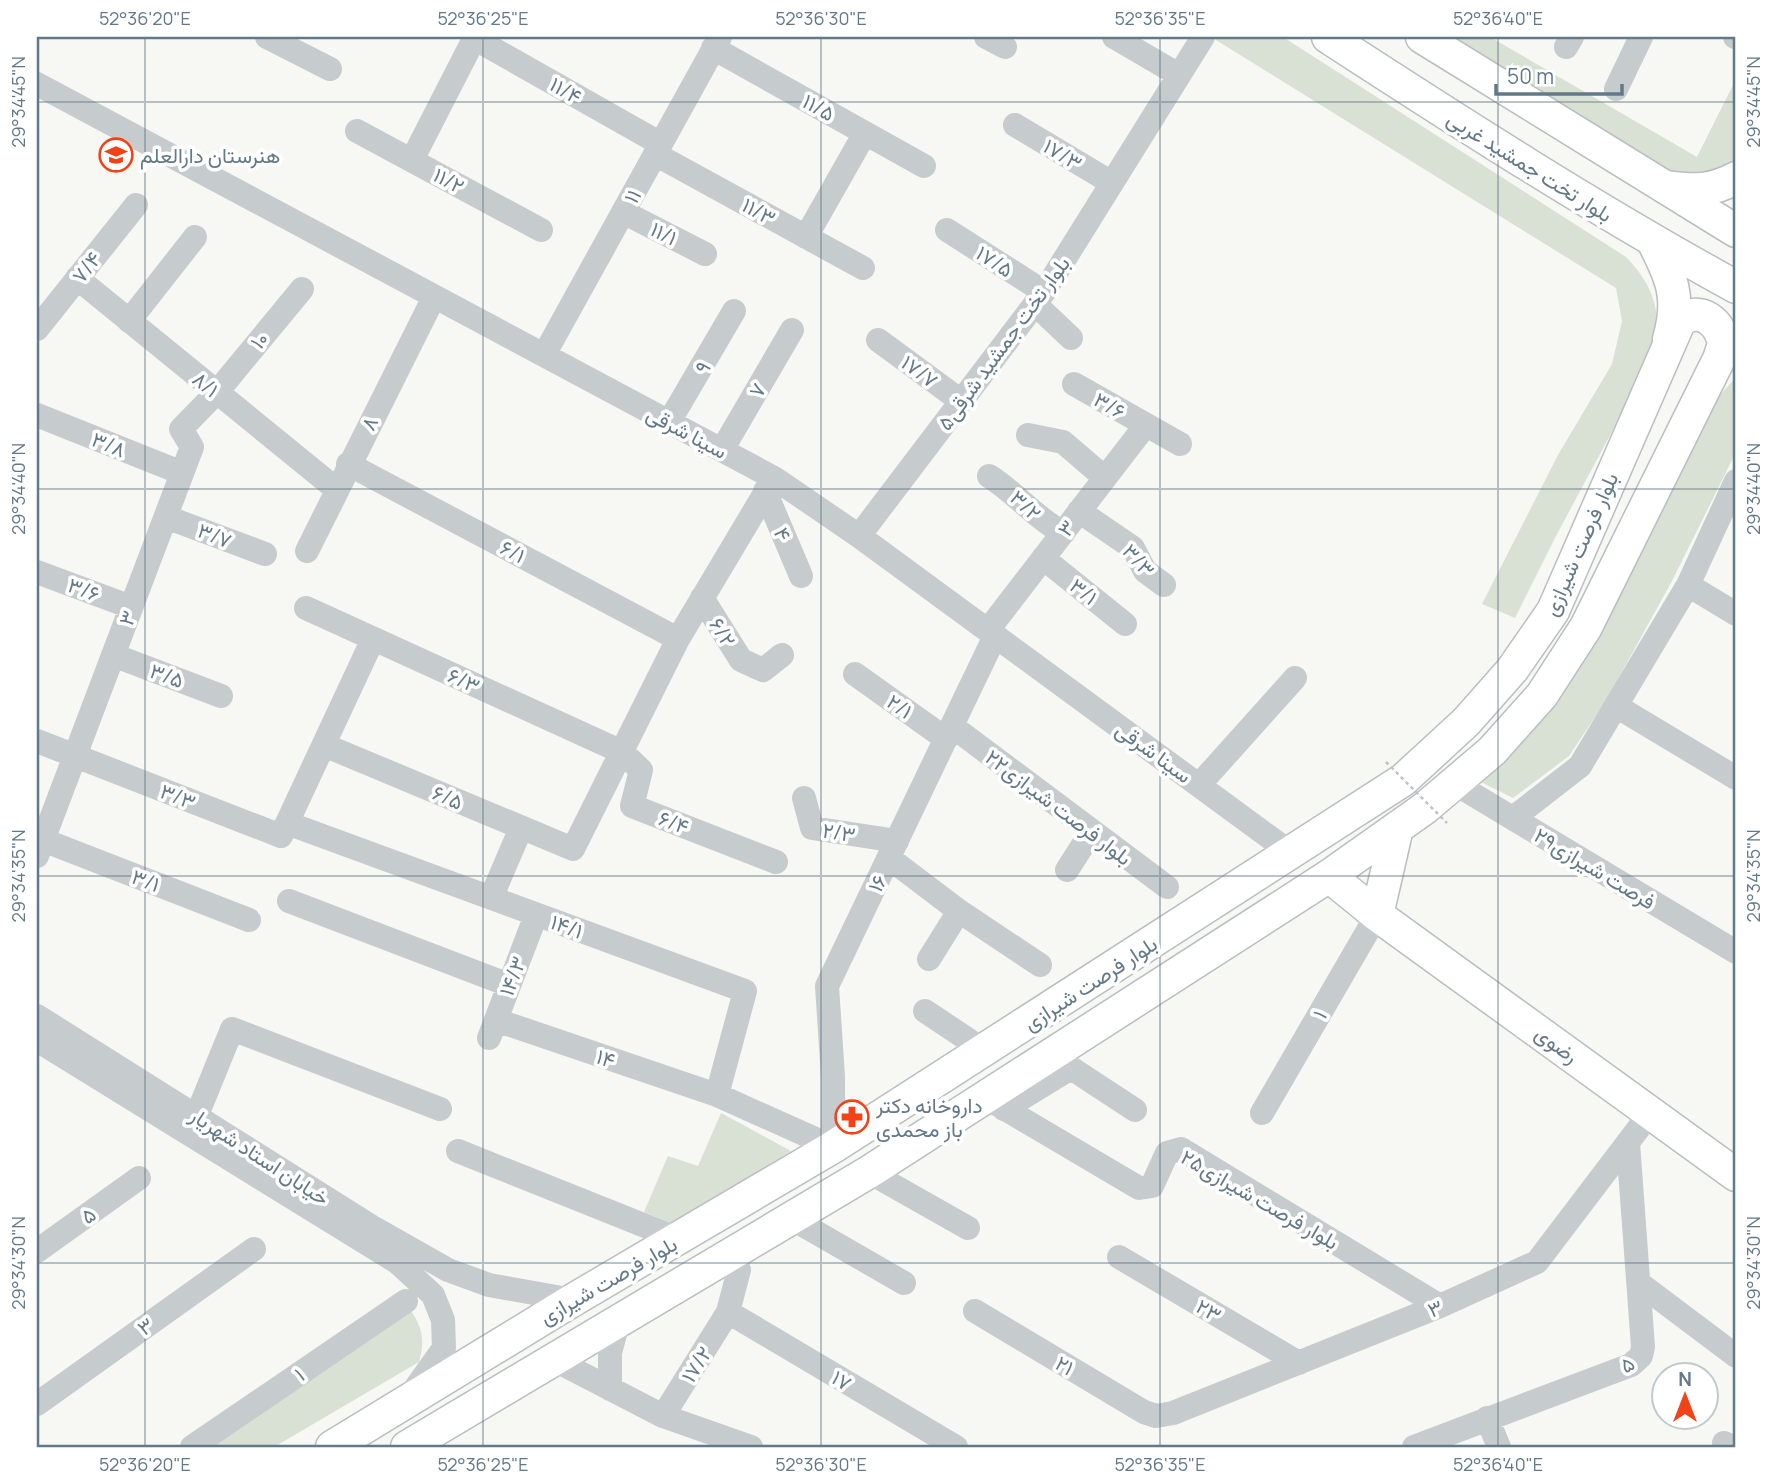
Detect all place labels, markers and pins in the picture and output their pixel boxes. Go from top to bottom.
school or university icon: هنرستان دارالعلم [97,136,135,174]
place label: هنرستان دارالعلم [140,141,280,170]
place label: داروخانه دکتر باز محمدی [875,1091,983,1143]
pharmacy icon: داروخانه دکتر باز محمدی [833,1098,871,1136]

